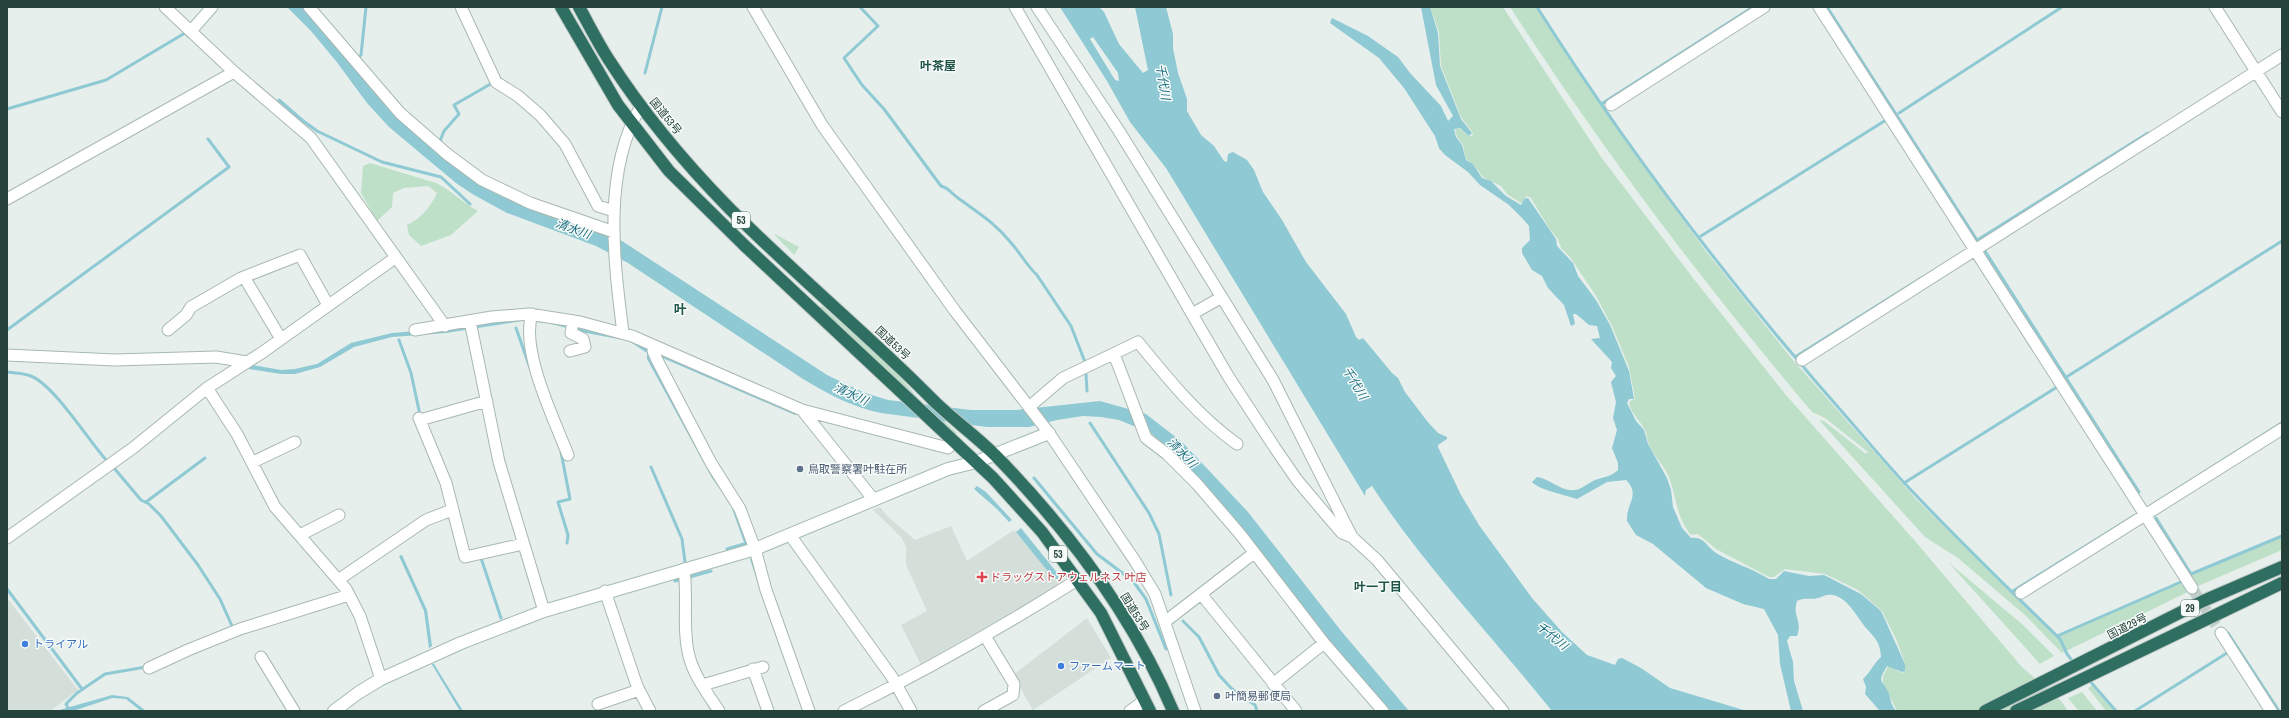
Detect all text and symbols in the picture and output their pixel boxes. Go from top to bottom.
district label: 叶茶屋 [920,58,956,74]
water label: 千代川 [1152,63,1174,103]
street label: 国道53号 [647,95,685,137]
road number: 53 [732,212,750,228]
water label: 清水川 [553,215,595,243]
district label: 叶 [673,301,687,318]
street label: 国道53号 [872,323,914,363]
water label: 千代川 [1339,363,1372,404]
water label: 清水川 [831,379,873,410]
water label: 清水川 [1164,434,1202,473]
place label: 鳥取警察署叶駐在所 [808,462,908,476]
marker: 鳥取警察署叶駐在所 [795,464,805,474]
road number: 53 [1049,546,1067,562]
place label: ドラッグストアウェルネス 叶店 [990,570,1147,584]
marker: ドラッグストアウェルネス 叶店 [977,572,987,582]
district label: 叶一丁目 [1354,579,1402,595]
street label: 国道53号 [1118,590,1152,634]
road number: 29 [2181,600,2199,616]
street label: 国道29号 [2105,610,2149,642]
water label: 千代川 [1533,618,1573,655]
place label: トライアル [33,637,88,651]
marker: トライアル [20,639,30,649]
place label: ファームマート [1069,659,1146,673]
marker: ファームマート [1056,661,1066,671]
place label: 叶簡易郵便局 [1225,689,1291,703]
marker: 叶簡易郵便局 [1212,691,1222,701]

